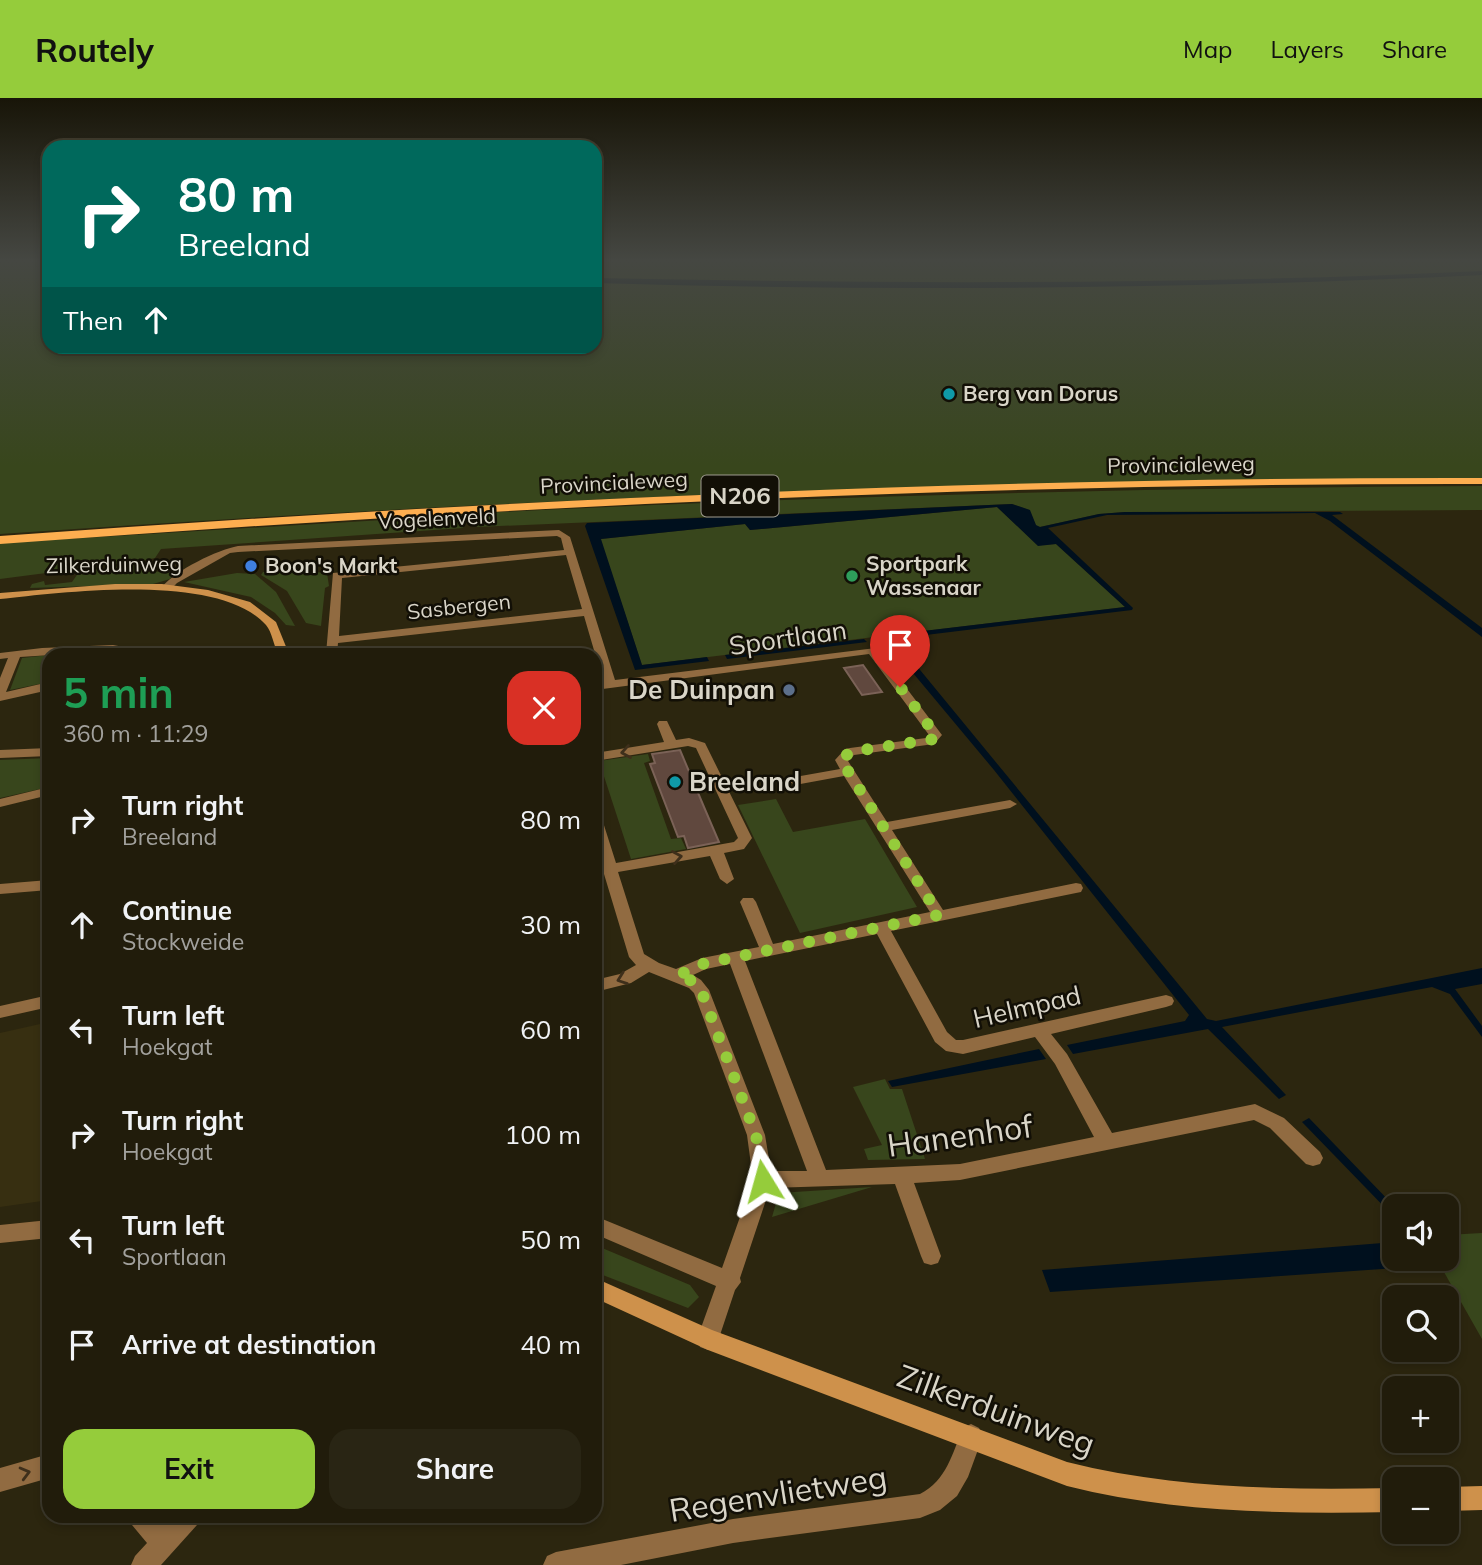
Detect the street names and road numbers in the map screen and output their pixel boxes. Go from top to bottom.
street label: Provincialeweg [1107,450,1255,478]
street label: Provincialeweg [540,465,688,499]
road number: N206 [702,475,778,516]
street label: Vogelenveld [377,502,497,534]
street label: Zilkerduinweg [46,550,182,578]
street label: Sasbergen [406,588,512,624]
street label: Sportlaan [727,613,849,662]
street label: Helmpad [970,978,1084,1035]
street label: Hanenhof [885,1105,1036,1165]
street label: Zilkerduinweg [892,1355,1101,1463]
street label: Regenvlietweg [666,1456,890,1530]

